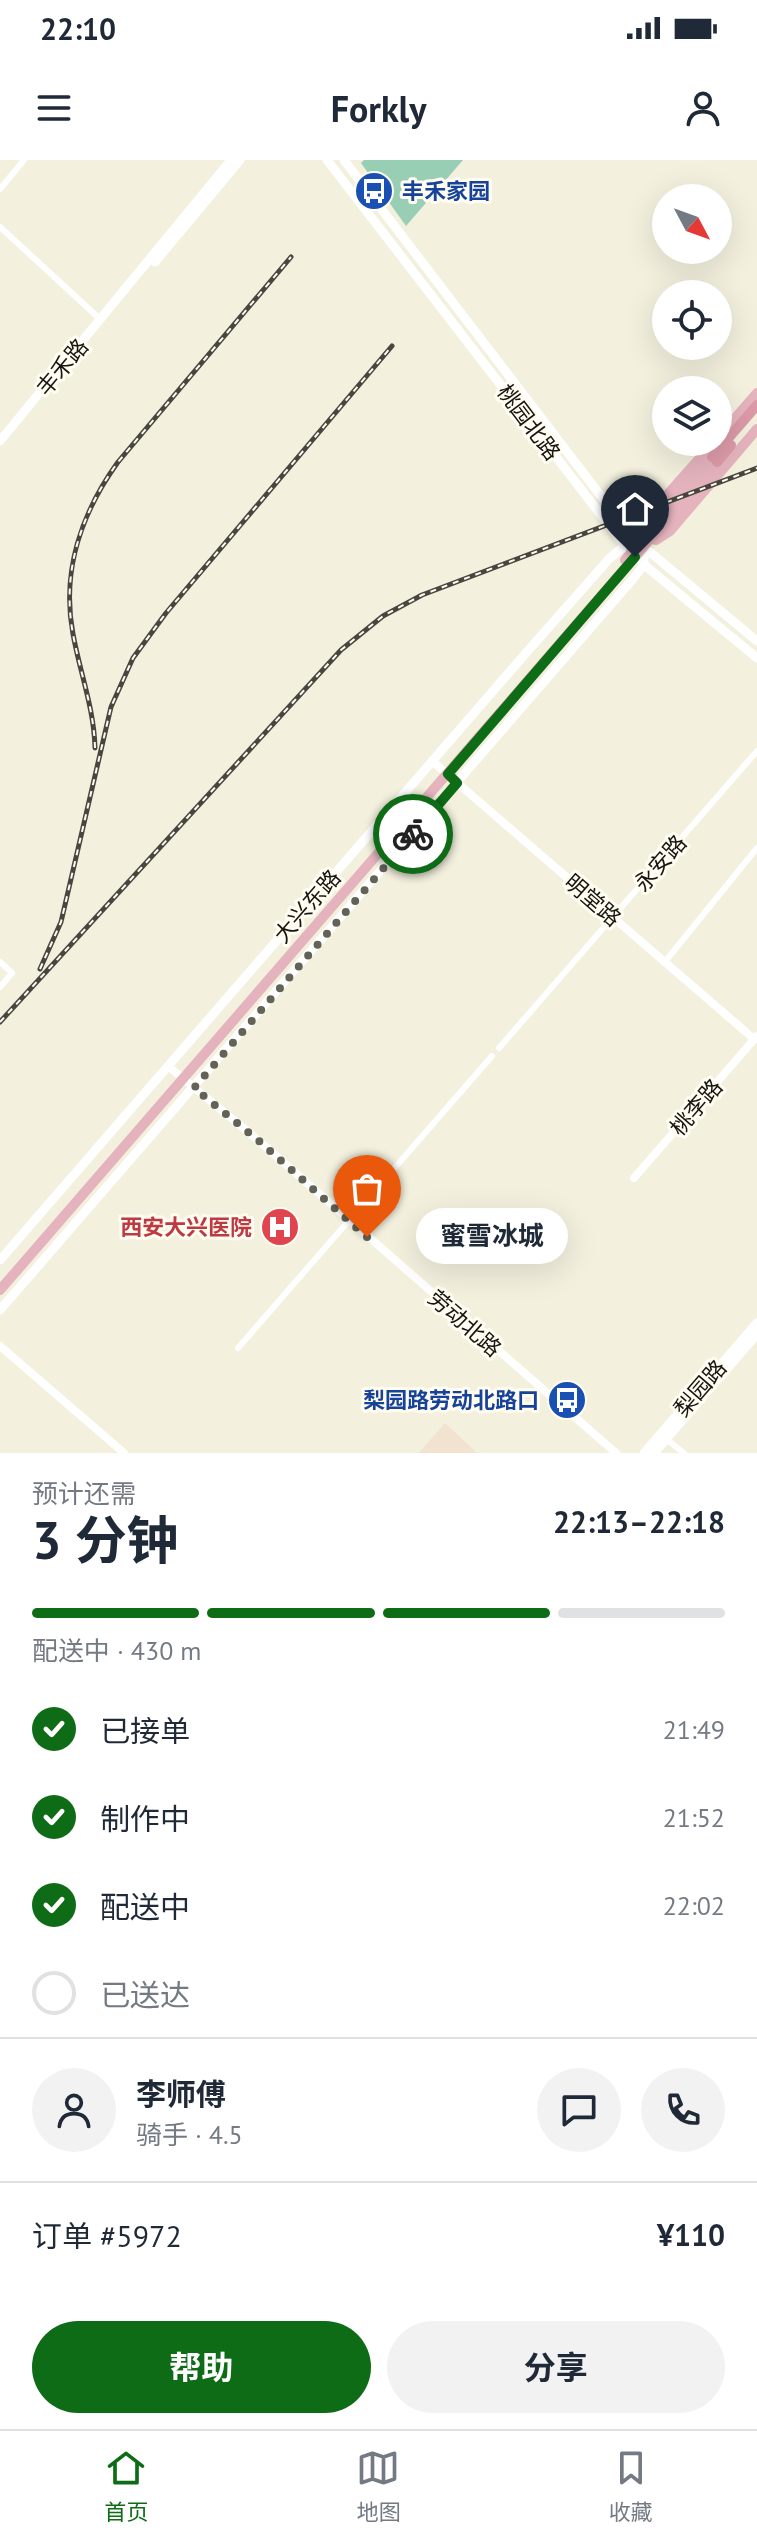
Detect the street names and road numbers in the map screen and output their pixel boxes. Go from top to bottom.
street label: 丰禾路 [30,333,94,401]
street label: 桃园北路 [491,378,567,466]
street label: 永安路 [628,829,692,897]
street label: 大兴东路 [268,864,346,948]
street label: 明堂路 [559,868,627,932]
street label: 桃李路 [664,1073,728,1141]
street label: 劳动北路 [423,1284,507,1362]
street label: 梨园路 [668,1354,732,1422]

